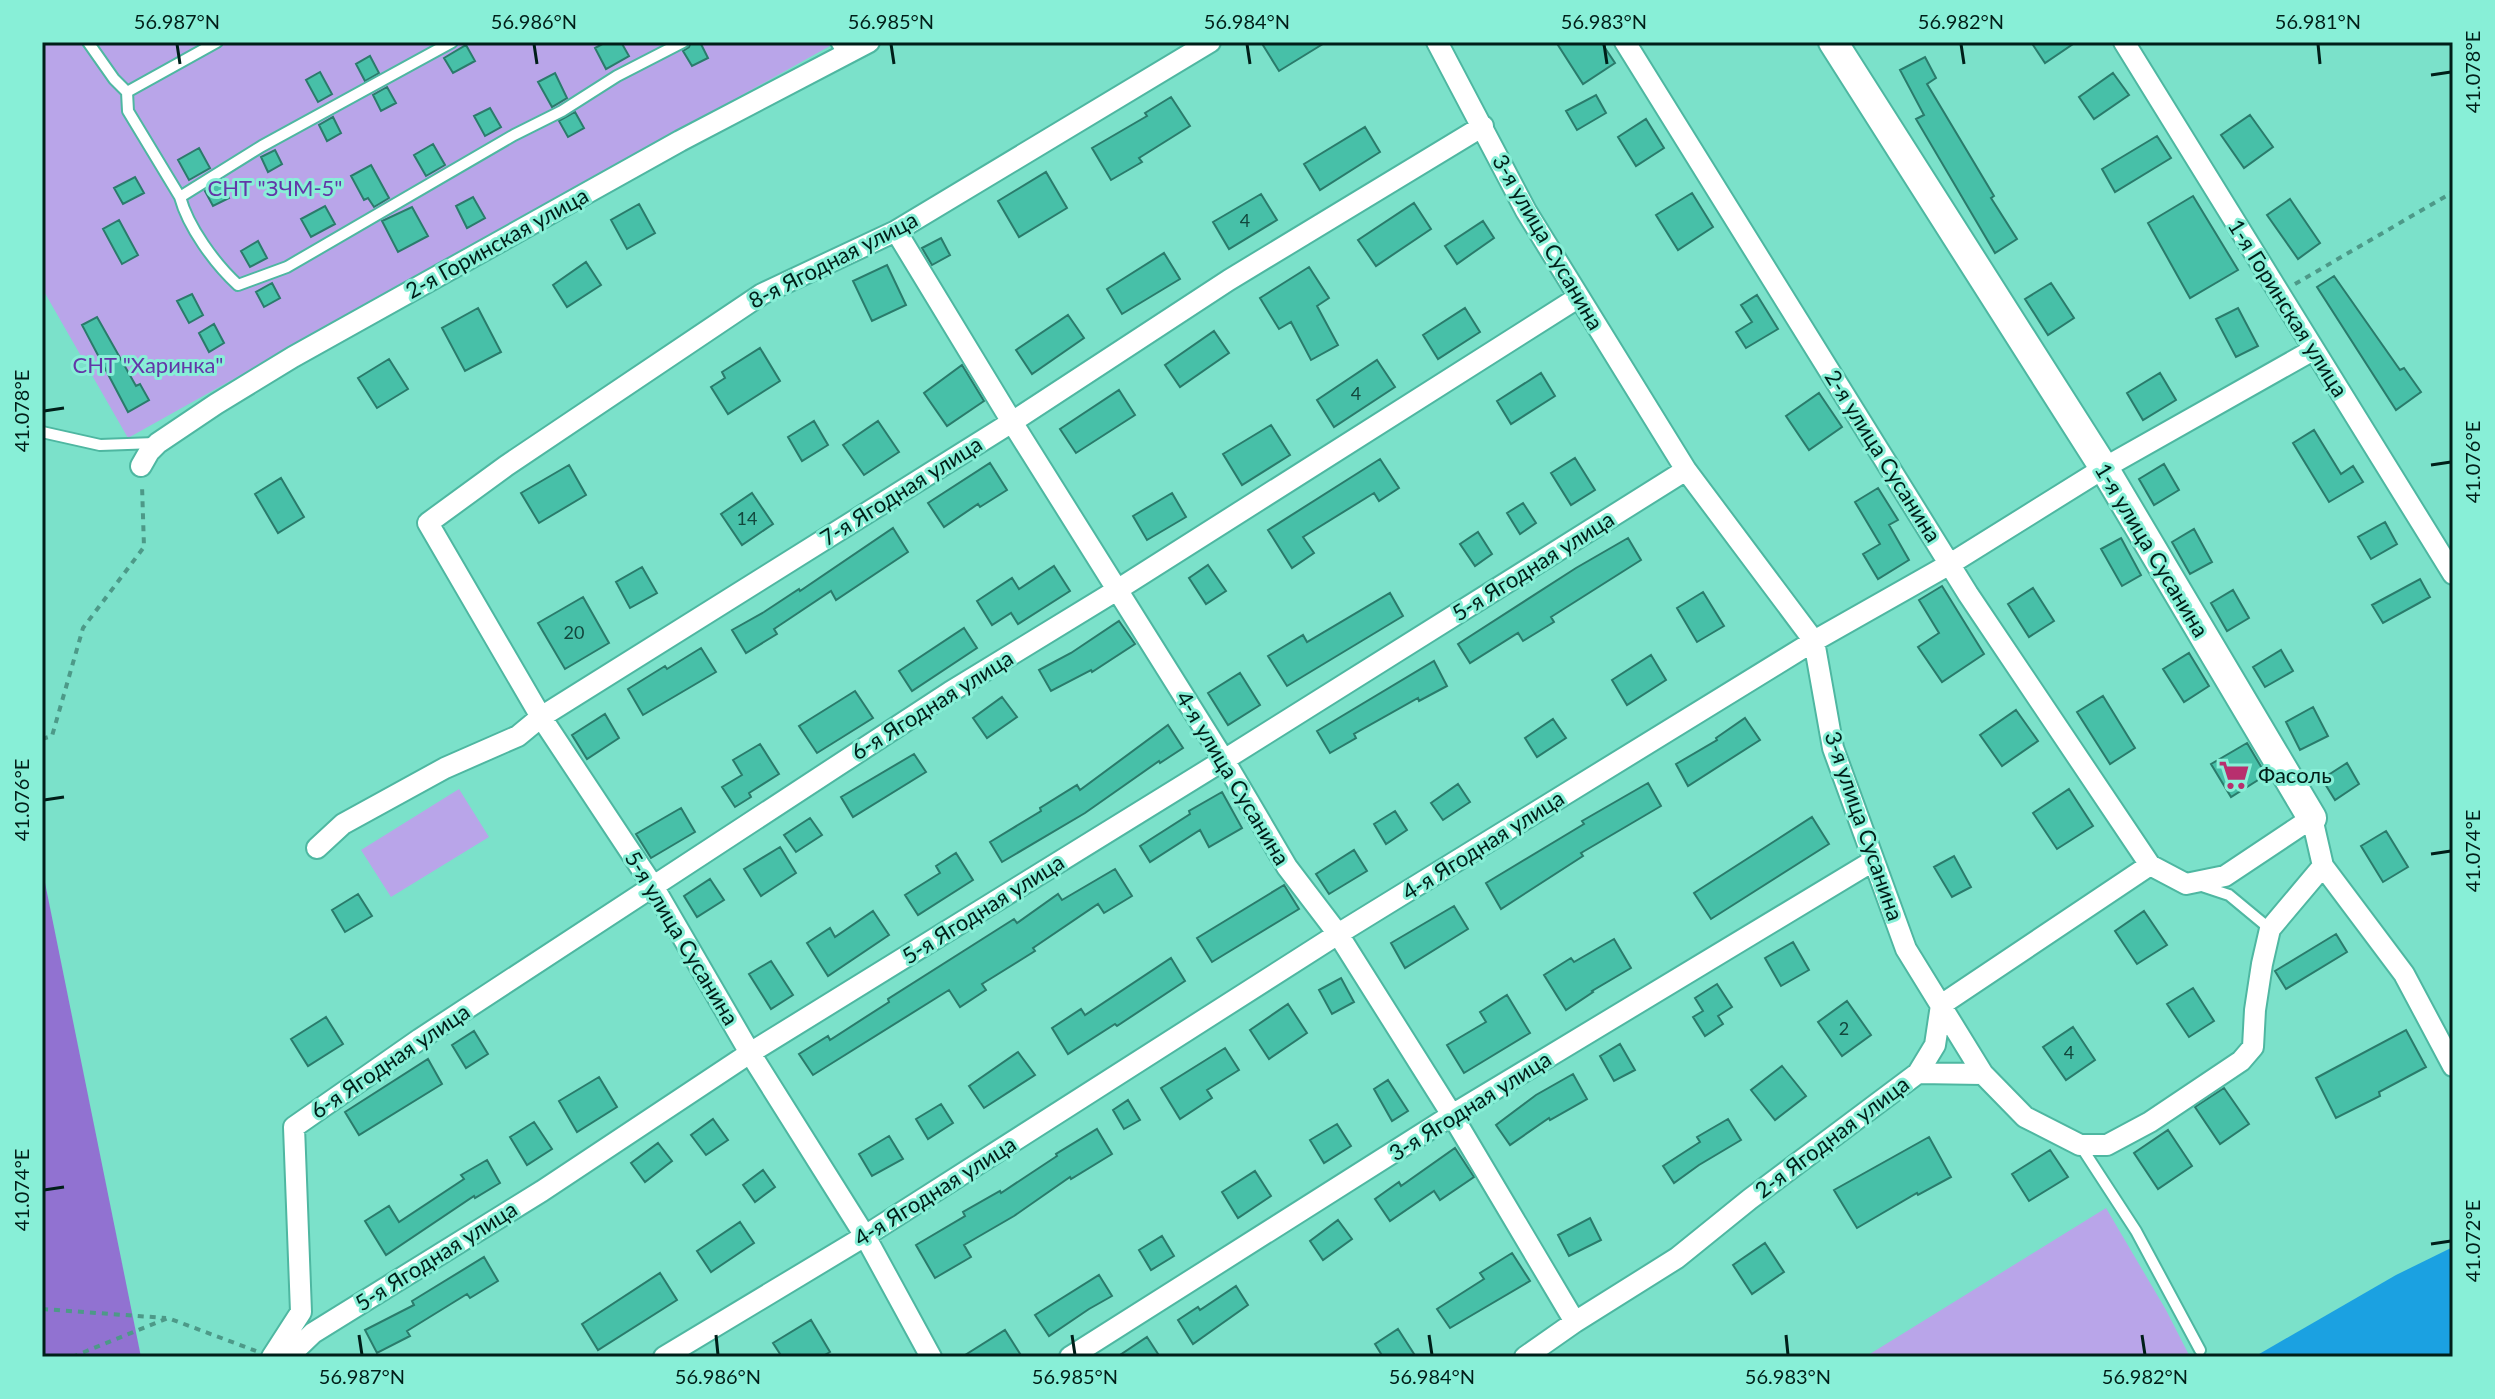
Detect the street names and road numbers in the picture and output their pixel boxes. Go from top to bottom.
street label: 3-я улица Сусанина [1487,149,1610,334]
street label: 2-я Горинская улица [401,181,593,304]
street label: 8-я Ягодная улица [744,205,922,314]
street label: 1-я Горинская улица [2223,214,2354,402]
street label: 2-я улица Сусанина [1819,364,1947,547]
street label: 7-я Ягодная улица [815,430,987,551]
street label: 1-я улица Сусанина [2090,458,2215,642]
street label: 5-я Ягодная улица [1447,505,1619,626]
street label: 6-я Ягодная улица [846,644,1018,765]
street label: 4-я улица Сусанина [1171,686,1296,870]
street label: 3-я улица Сусанина [1819,728,1910,924]
street label: 4-я Ягодная улица [1397,784,1569,905]
street label: 5-я улица Сусанина [620,846,745,1030]
street label: 5-я Ягодная улица [897,848,1069,969]
street label: 6-я Ягодная улица [305,997,474,1124]
street label: 3-я Ягодная улица [1384,1045,1556,1166]
street label: 2-я Ягодная улица [1749,1070,1914,1203]
street label: 4-я Ягодная улица [849,1130,1021,1251]
street label: 5-я Ягодная улица [350,1195,522,1316]

